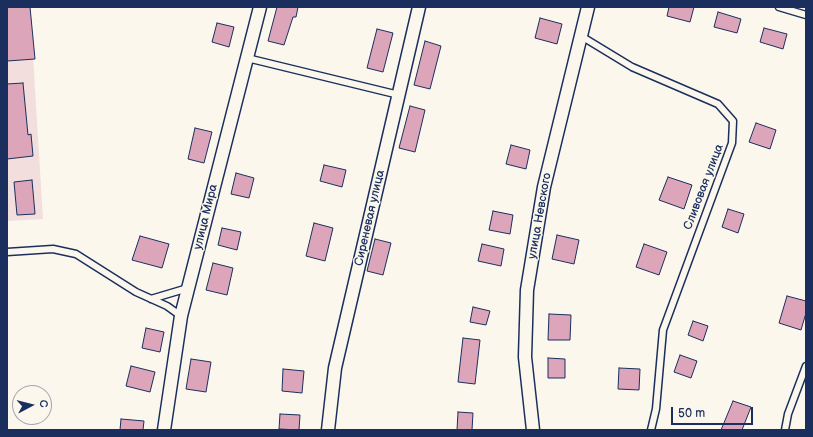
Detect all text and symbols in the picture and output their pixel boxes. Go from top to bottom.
street label: Сливовая улица [681,142,727,232]
street label: Сиреневая улица [352,169,388,267]
street label: улица Невского [525,172,555,260]
street label: улица Мира [191,183,221,251]
north arrow [12,385,52,425]
text: С [36,399,50,408]
scale bar [673,399,755,425]
text: 50 m [678,406,705,421]

